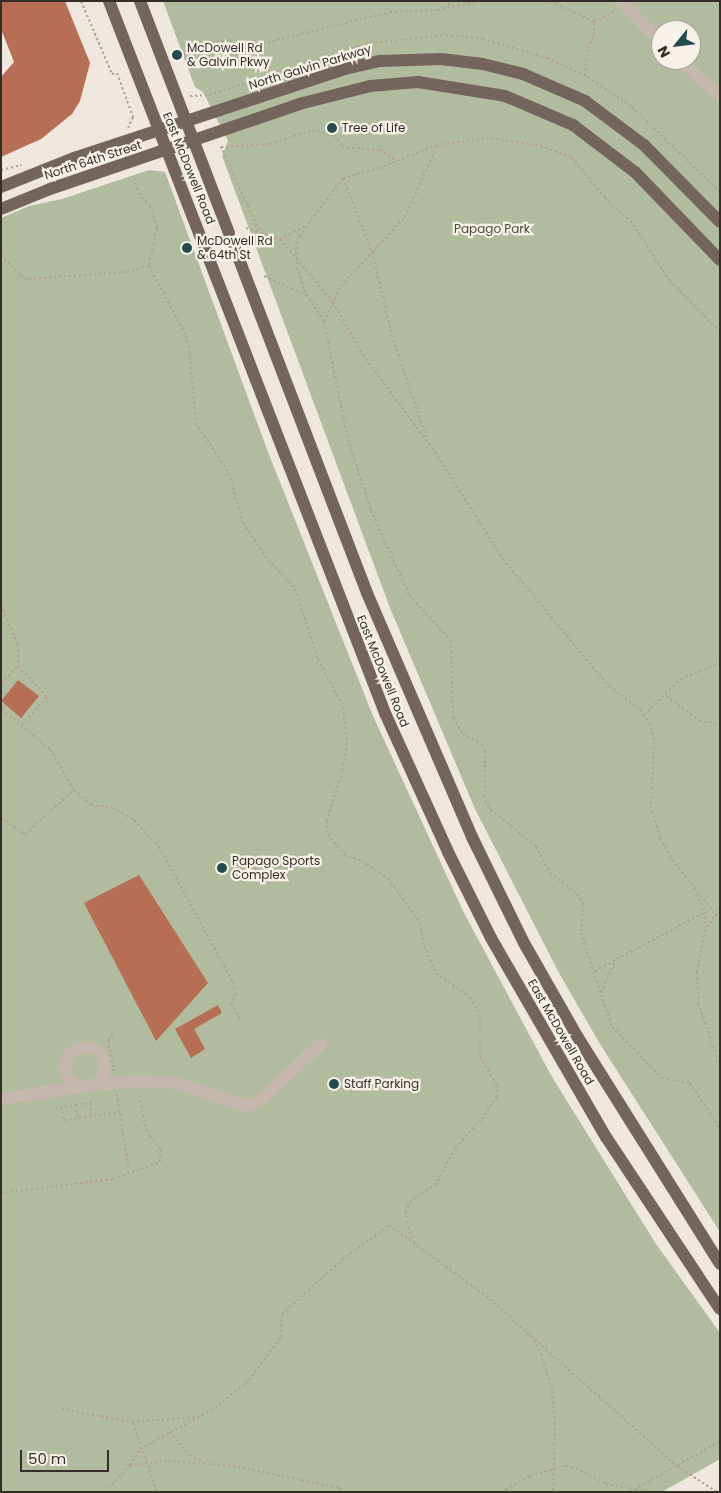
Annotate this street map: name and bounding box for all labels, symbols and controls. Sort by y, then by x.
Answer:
north arrow [651,20,701,70]
place label: McDowell Rd & Galvin Pkwy [187,41,270,69]
street label: North Galvin Parkway [247,42,373,92]
text: N [652,42,675,61]
marker: McDowell Rd & Galvin Pkwy [171,49,183,61]
street label: East McDowell Road [160,110,218,226]
place label: Tree of Life [342,121,405,135]
marker: Tree of Life [326,122,338,134]
street label: North 64th Street [43,137,143,183]
park label: Papago Park [454,222,530,236]
place label: McDowell Rd & 64th St [197,234,273,262]
marker: McDowell Rd & 64th St [181,242,193,254]
street label: East McDowell Road [354,613,412,729]
place label: Papago Sports Complex [232,854,320,882]
marker: Papago Sports Complex [216,862,228,874]
street label: East McDowell Road [525,977,597,1087]
place label: Staff Parking [344,1077,419,1091]
marker: Staff Parking [328,1078,340,1090]
scale bar [22,1440,111,1472]
text: 50 m [28,1448,66,1469]

